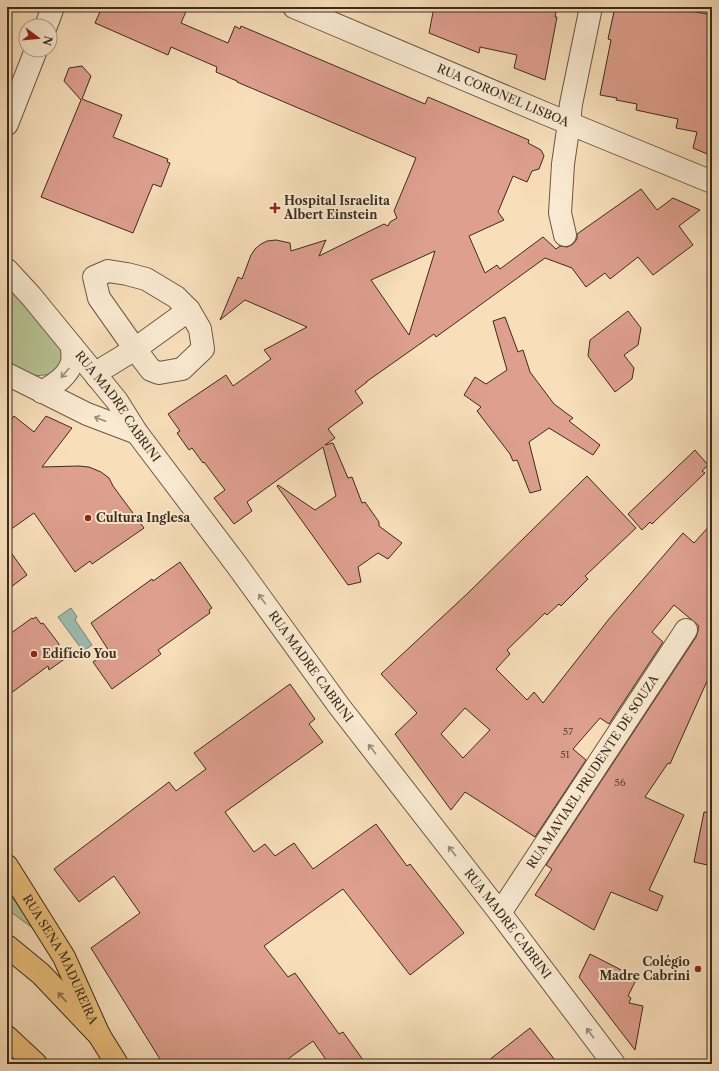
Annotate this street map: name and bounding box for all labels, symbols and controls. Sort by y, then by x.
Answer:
north arrow [18,18,58,58]
text: N [39,34,56,48]
street label: RUA CORONEL LISBOA [435,60,573,130]
place label: Hospital Israelita Albert Einstein [283,193,391,222]
marker: Hospital Israelita Albert Einstein [269,202,281,214]
street label: RUA MADRE CABRINI [72,348,164,465]
one-way arrow [60,368,69,379]
one-way arrow [95,415,107,423]
place label: Cultura Inglesa [96,510,191,525]
marker: Cultura Inglesa [83,513,93,523]
one-way arrow [258,594,266,605]
street label: RUA MADRE CABRINI [265,608,357,725]
place label: Edifício You [42,646,117,661]
marker: Edifício You [29,649,39,659]
street label: RUA MAVIAEL PRUDENTE DE SOUZA [523,671,662,871]
house number: 57 [563,725,573,738]
one-way arrow [368,743,377,754]
house number: 51 [560,748,571,761]
house number: 56 [614,776,626,789]
one-way arrow [448,846,456,857]
street label: RUA MADRE CABRINI [461,866,555,981]
street label: RUA SENA MADUREIRA [20,892,102,1028]
place label: Colégio Madre Cabrini [599,954,691,983]
marker: Colégio Madre Cabrini [693,964,703,974]
one-way arrow [57,992,67,1002]
one-way arrow [586,1027,594,1038]

